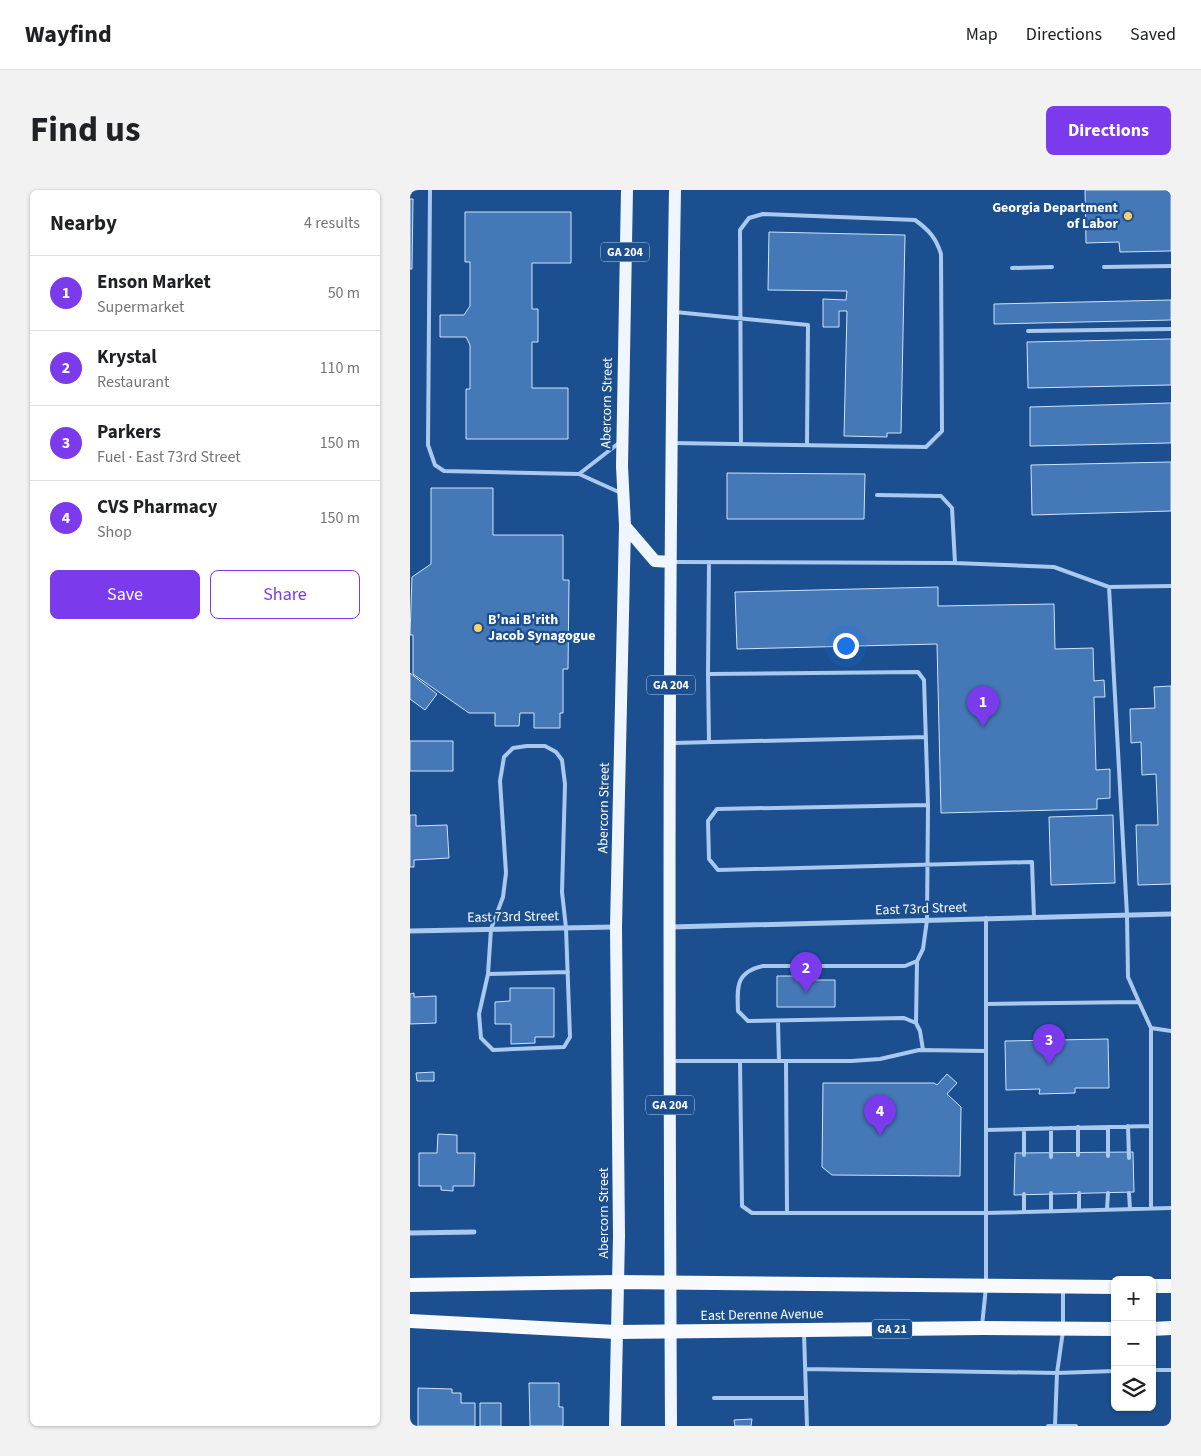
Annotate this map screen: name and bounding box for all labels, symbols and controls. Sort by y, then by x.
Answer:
text: Wayfind [25,17,112,52]
text: Map [966,22,998,47]
text: Directions [1026,22,1102,47]
text: Saved [1130,22,1176,47]
text: Find us [30,105,140,155]
button: Directions [1046,106,1171,155]
place label: Georgia Department of Labor [992,198,1119,234]
text: Nearby [50,208,117,238]
marker: Georgia Department of Labor [1122,210,1134,222]
text: 4 results [304,212,360,234]
road number: GA 204 [601,242,649,262]
text: Enson Market [97,269,211,296]
text: 1 [62,282,70,304]
text: 50 m [328,282,360,304]
text: Supermarket [97,296,184,318]
text: Krystal [97,344,157,371]
text: 2 [62,357,70,379]
text: 110 m [320,357,360,379]
street label: Abercorn Street [596,357,618,449]
text: Restaurant [97,371,170,393]
text: Parkers [97,419,161,446]
text: 3 [62,432,70,454]
text: 150 m [320,432,360,454]
text: Fuel · East 73rd Street [97,446,241,468]
text: CVS Pharmacy [97,494,218,521]
text: 4 [62,507,70,529]
text: 150 m [320,507,360,529]
text: Shop [97,521,132,543]
button: Save [50,570,200,619]
button: Share [210,570,360,619]
place label: B'nai B'rith Jacob Synagogue [488,610,595,646]
marker: B'nai B'rith Jacob Synagogue [472,622,484,634]
your location [833,633,859,659]
road number: GA 204 [647,676,695,694]
pin: 1 [967,686,999,727]
street label: Abercorn Street [593,762,615,854]
street label: East 73rd Street [875,897,967,921]
street label: East 73rd Street [467,906,559,928]
pin: 2 [790,952,822,993]
pin: 3 [1033,1024,1065,1065]
pin: 4 [864,1095,896,1136]
road number: GA 204 [646,1096,694,1114]
street label: Abercorn Street [594,1167,614,1259]
map controls [1111,1276,1156,1411]
button: + [1111,1276,1156,1321]
street label: East Derenne Avenue [700,1304,824,1326]
road number: GA 21 [872,1320,912,1338]
button: − [1111,1321,1156,1366]
button: layers [1111,1366,1156,1411]

